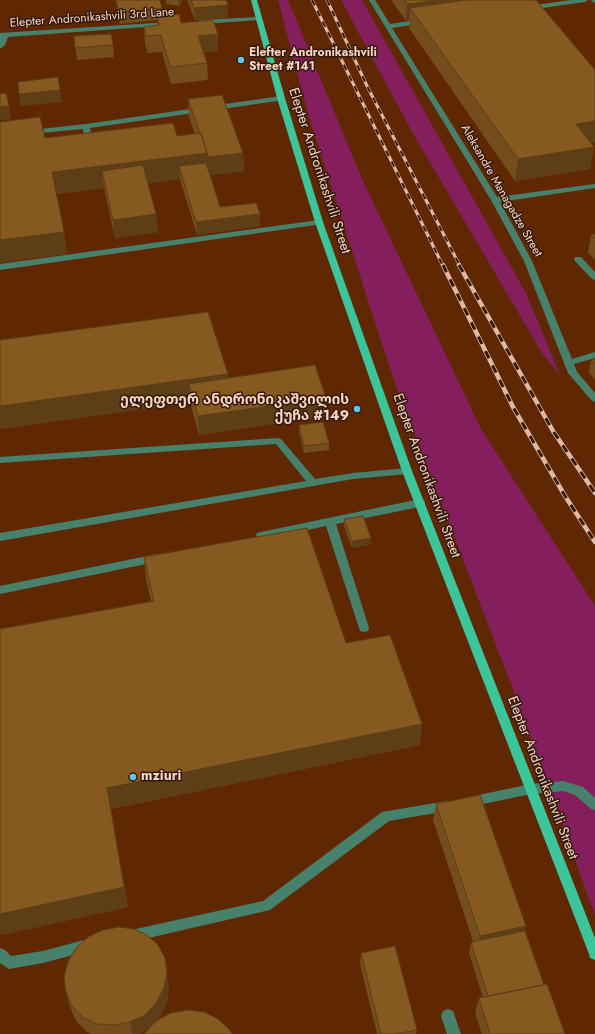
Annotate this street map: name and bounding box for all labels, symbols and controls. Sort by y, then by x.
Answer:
street label: Elepter Andronikashvili 3rd Lane [9,5,175,31]
place label: Elefter Andronikashvili Street #141 [249,46,377,74]
marker: Elefter Andronikashvili Street #141 [236,55,246,65]
street label: Elepter Andronikashvili Street [284,86,354,256]
street label: Aleksandre Managadze Street [457,122,545,260]
street label: Elepter Andronikashvili Street [388,392,464,560]
place label: ელეფთერ ანდრონიკაშვილის ქუჩა #149 [120,393,349,426]
marker: ელეფთერ ანდრონიკაშვილის ქუჩა #149 [352,404,362,414]
street label: Elepter Andronikashvili Street [503,694,581,862]
place label: mziuri [141,769,181,785]
marker: mziuri [128,772,138,782]

